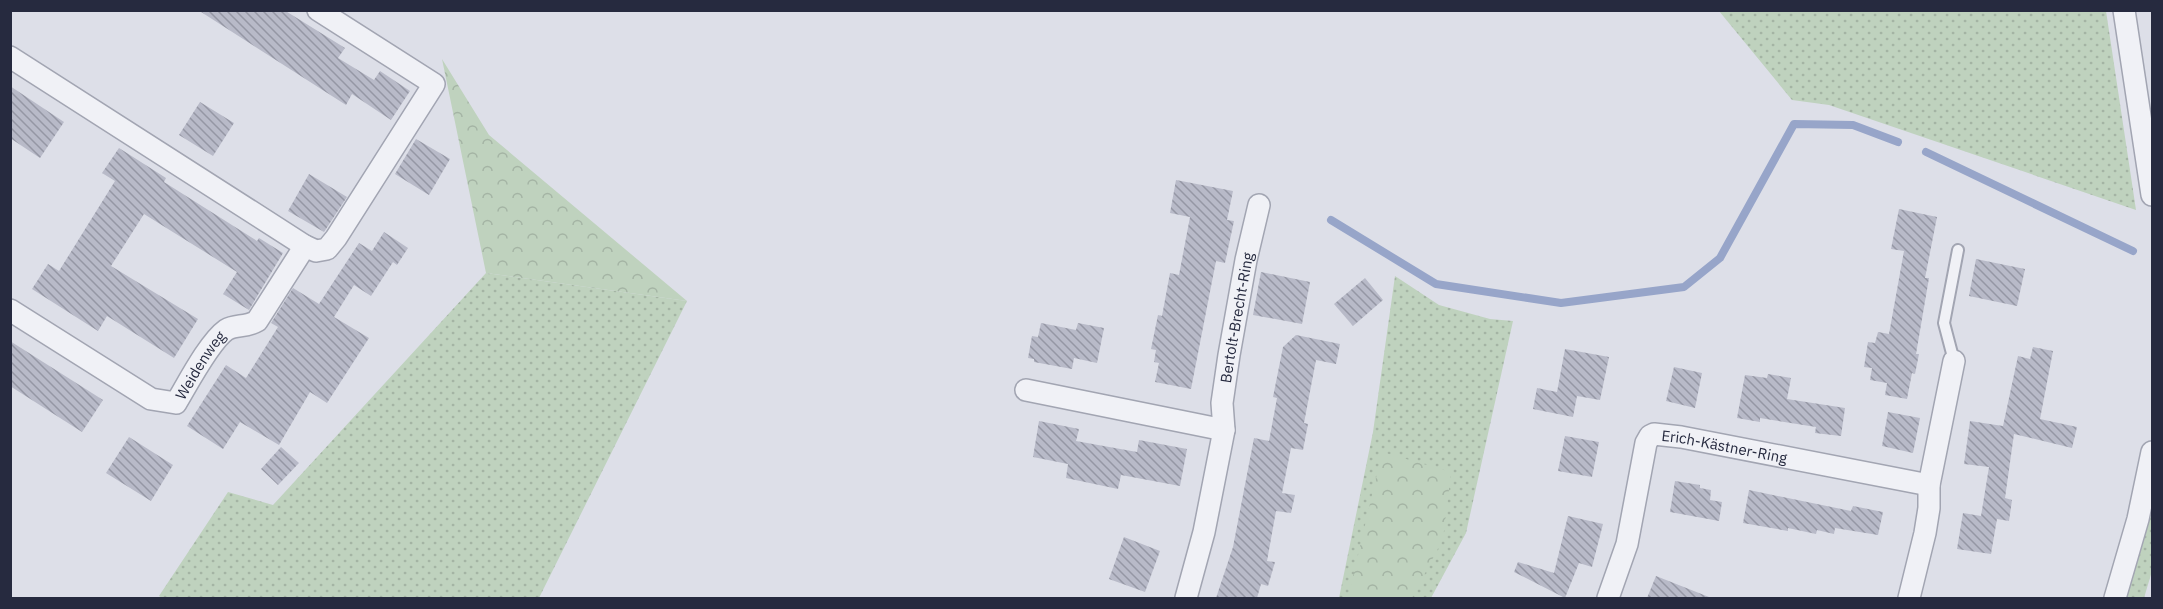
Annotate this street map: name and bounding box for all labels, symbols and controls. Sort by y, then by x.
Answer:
street label: Bertolt-Brecht-Ring [1216,250,1257,384]
street label: Weidenweg [171,326,229,403]
street label: Erich-Kästner-Ring [1660,425,1789,467]

